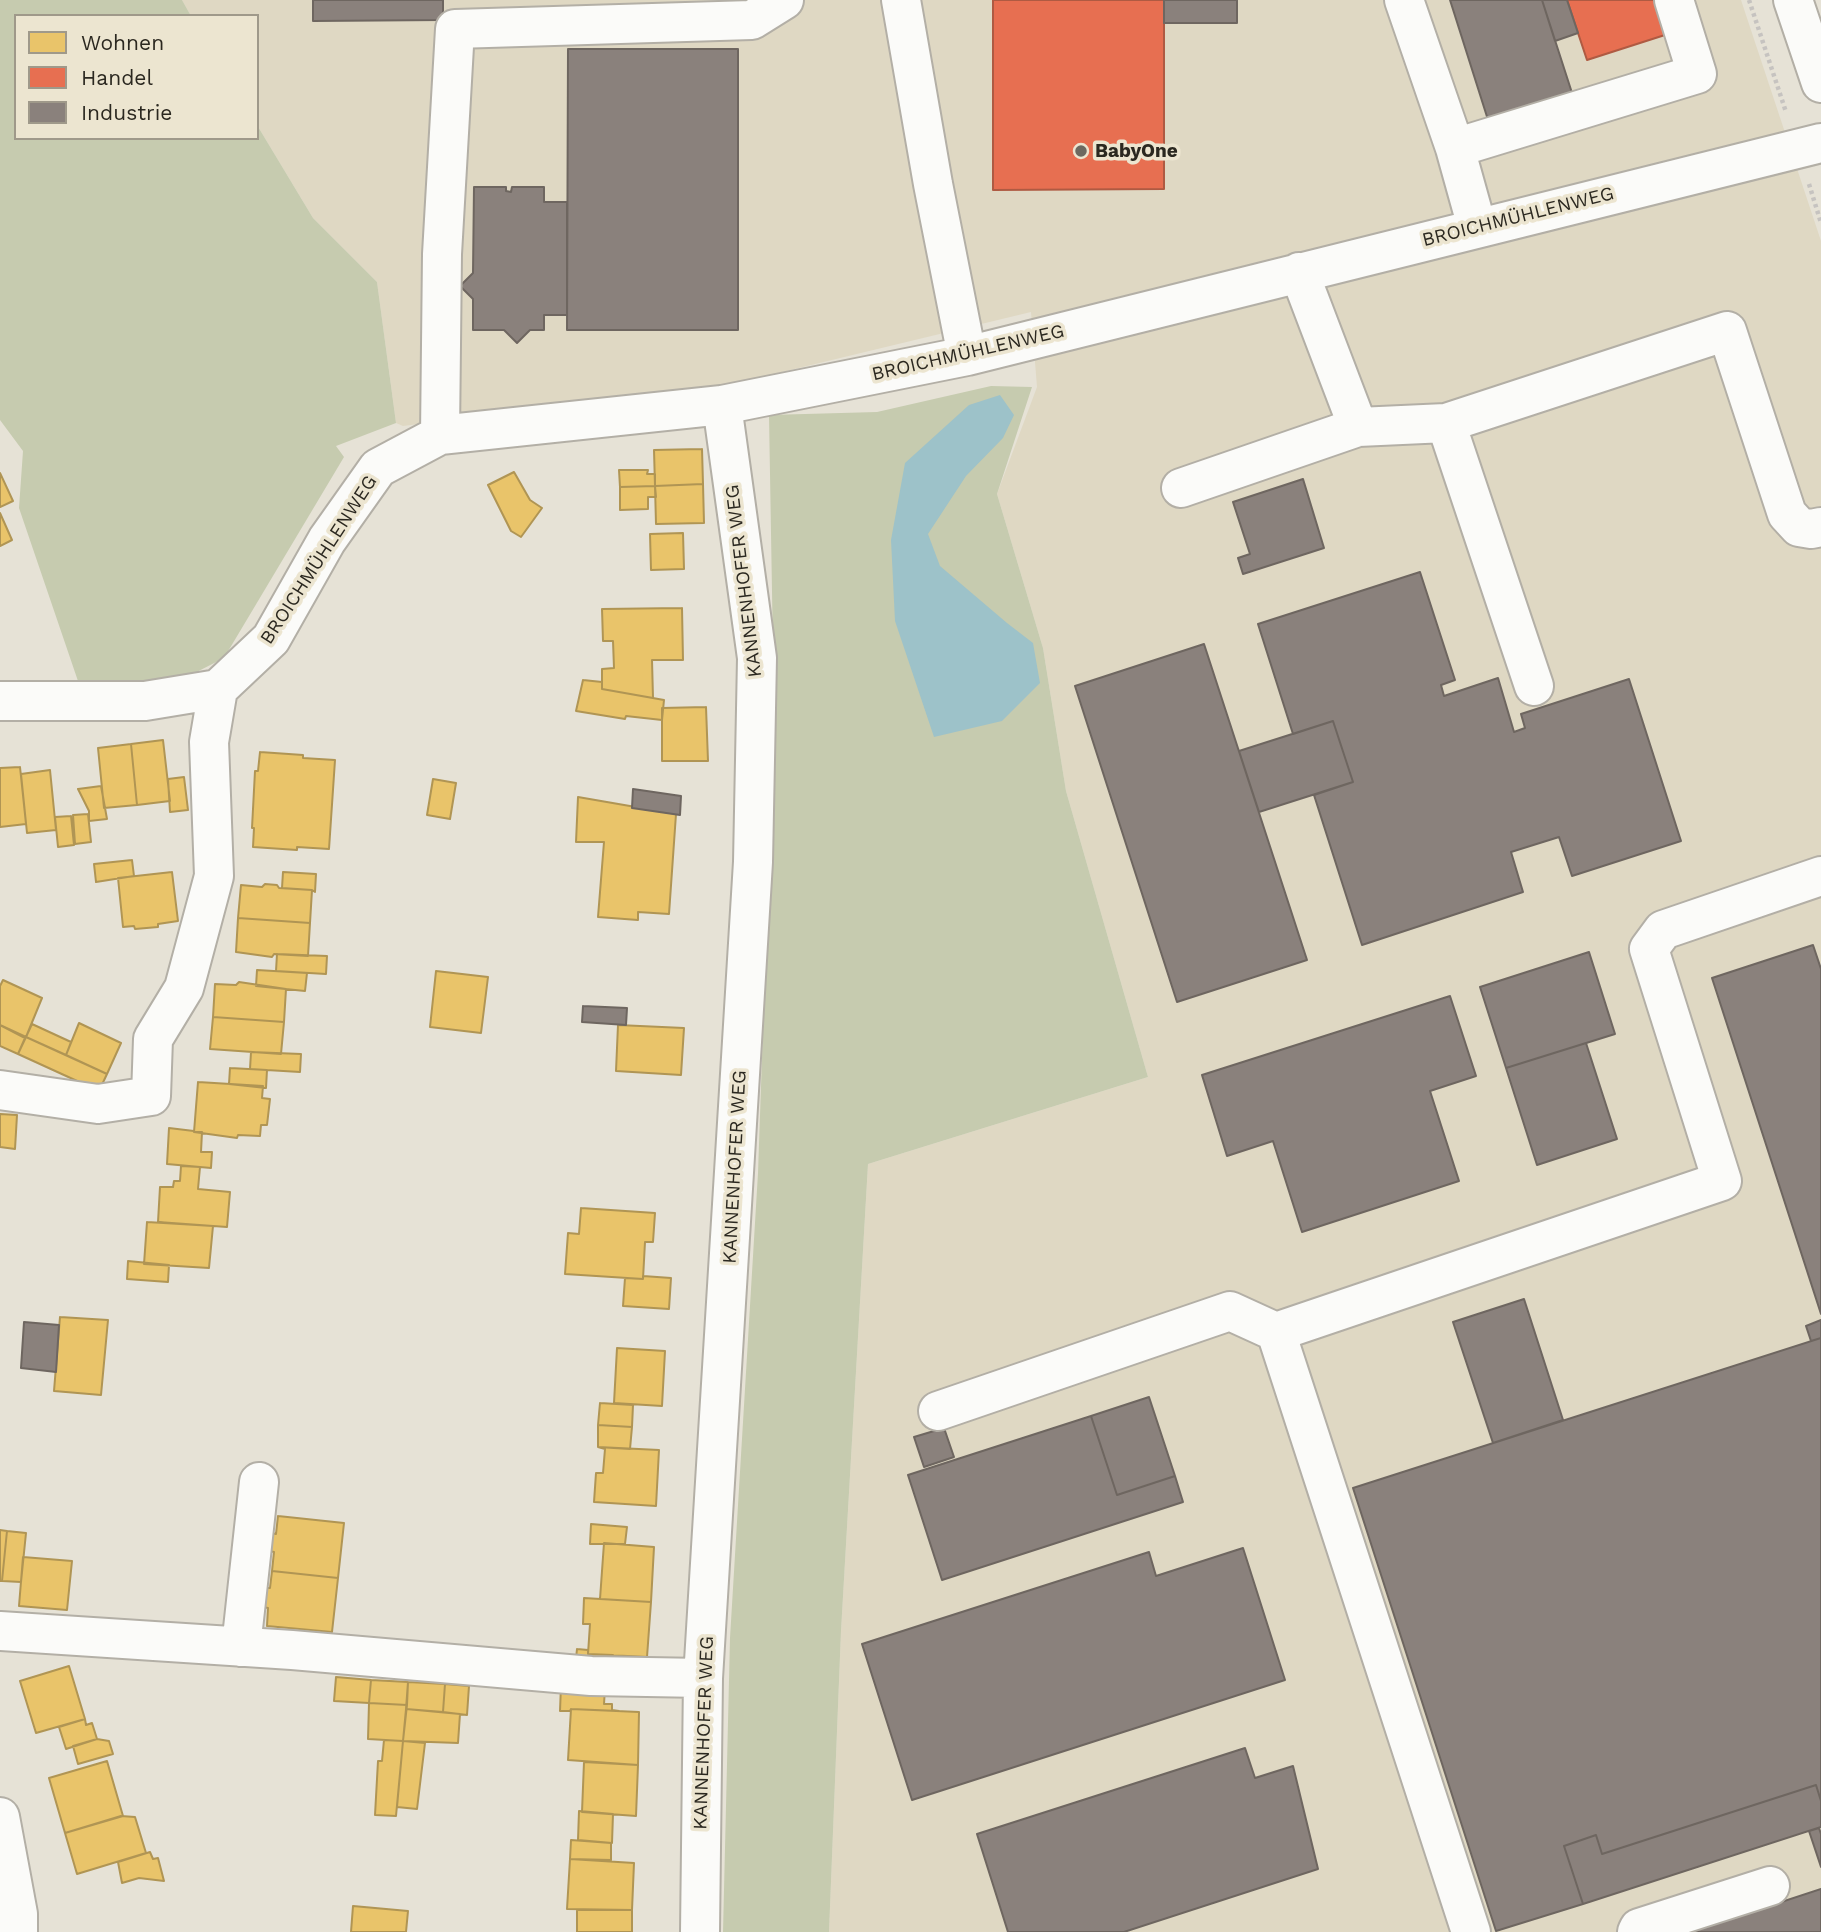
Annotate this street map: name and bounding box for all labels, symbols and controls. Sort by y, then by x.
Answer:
legend [14,14,259,140]
text: Wohnen [81,30,164,55]
text: Handel [81,65,153,90]
text: Industrie [81,100,172,125]
place label: BabyOne [1095,140,1178,162]
marker: BabyOne [1073,143,1089,159]
street label: BROICHMÜHLENWEG [1420,182,1616,252]
street label: BROICHMÜHLENWEG [870,320,1066,386]
street label: BROICHMÜHLENWEG [256,471,382,649]
street label: KANNENHOFER WEG [721,483,767,679]
street label: KANNENHOFER WEG [719,1070,751,1264]
street label: KANNENHOFER WEG [689,1636,719,1830]

